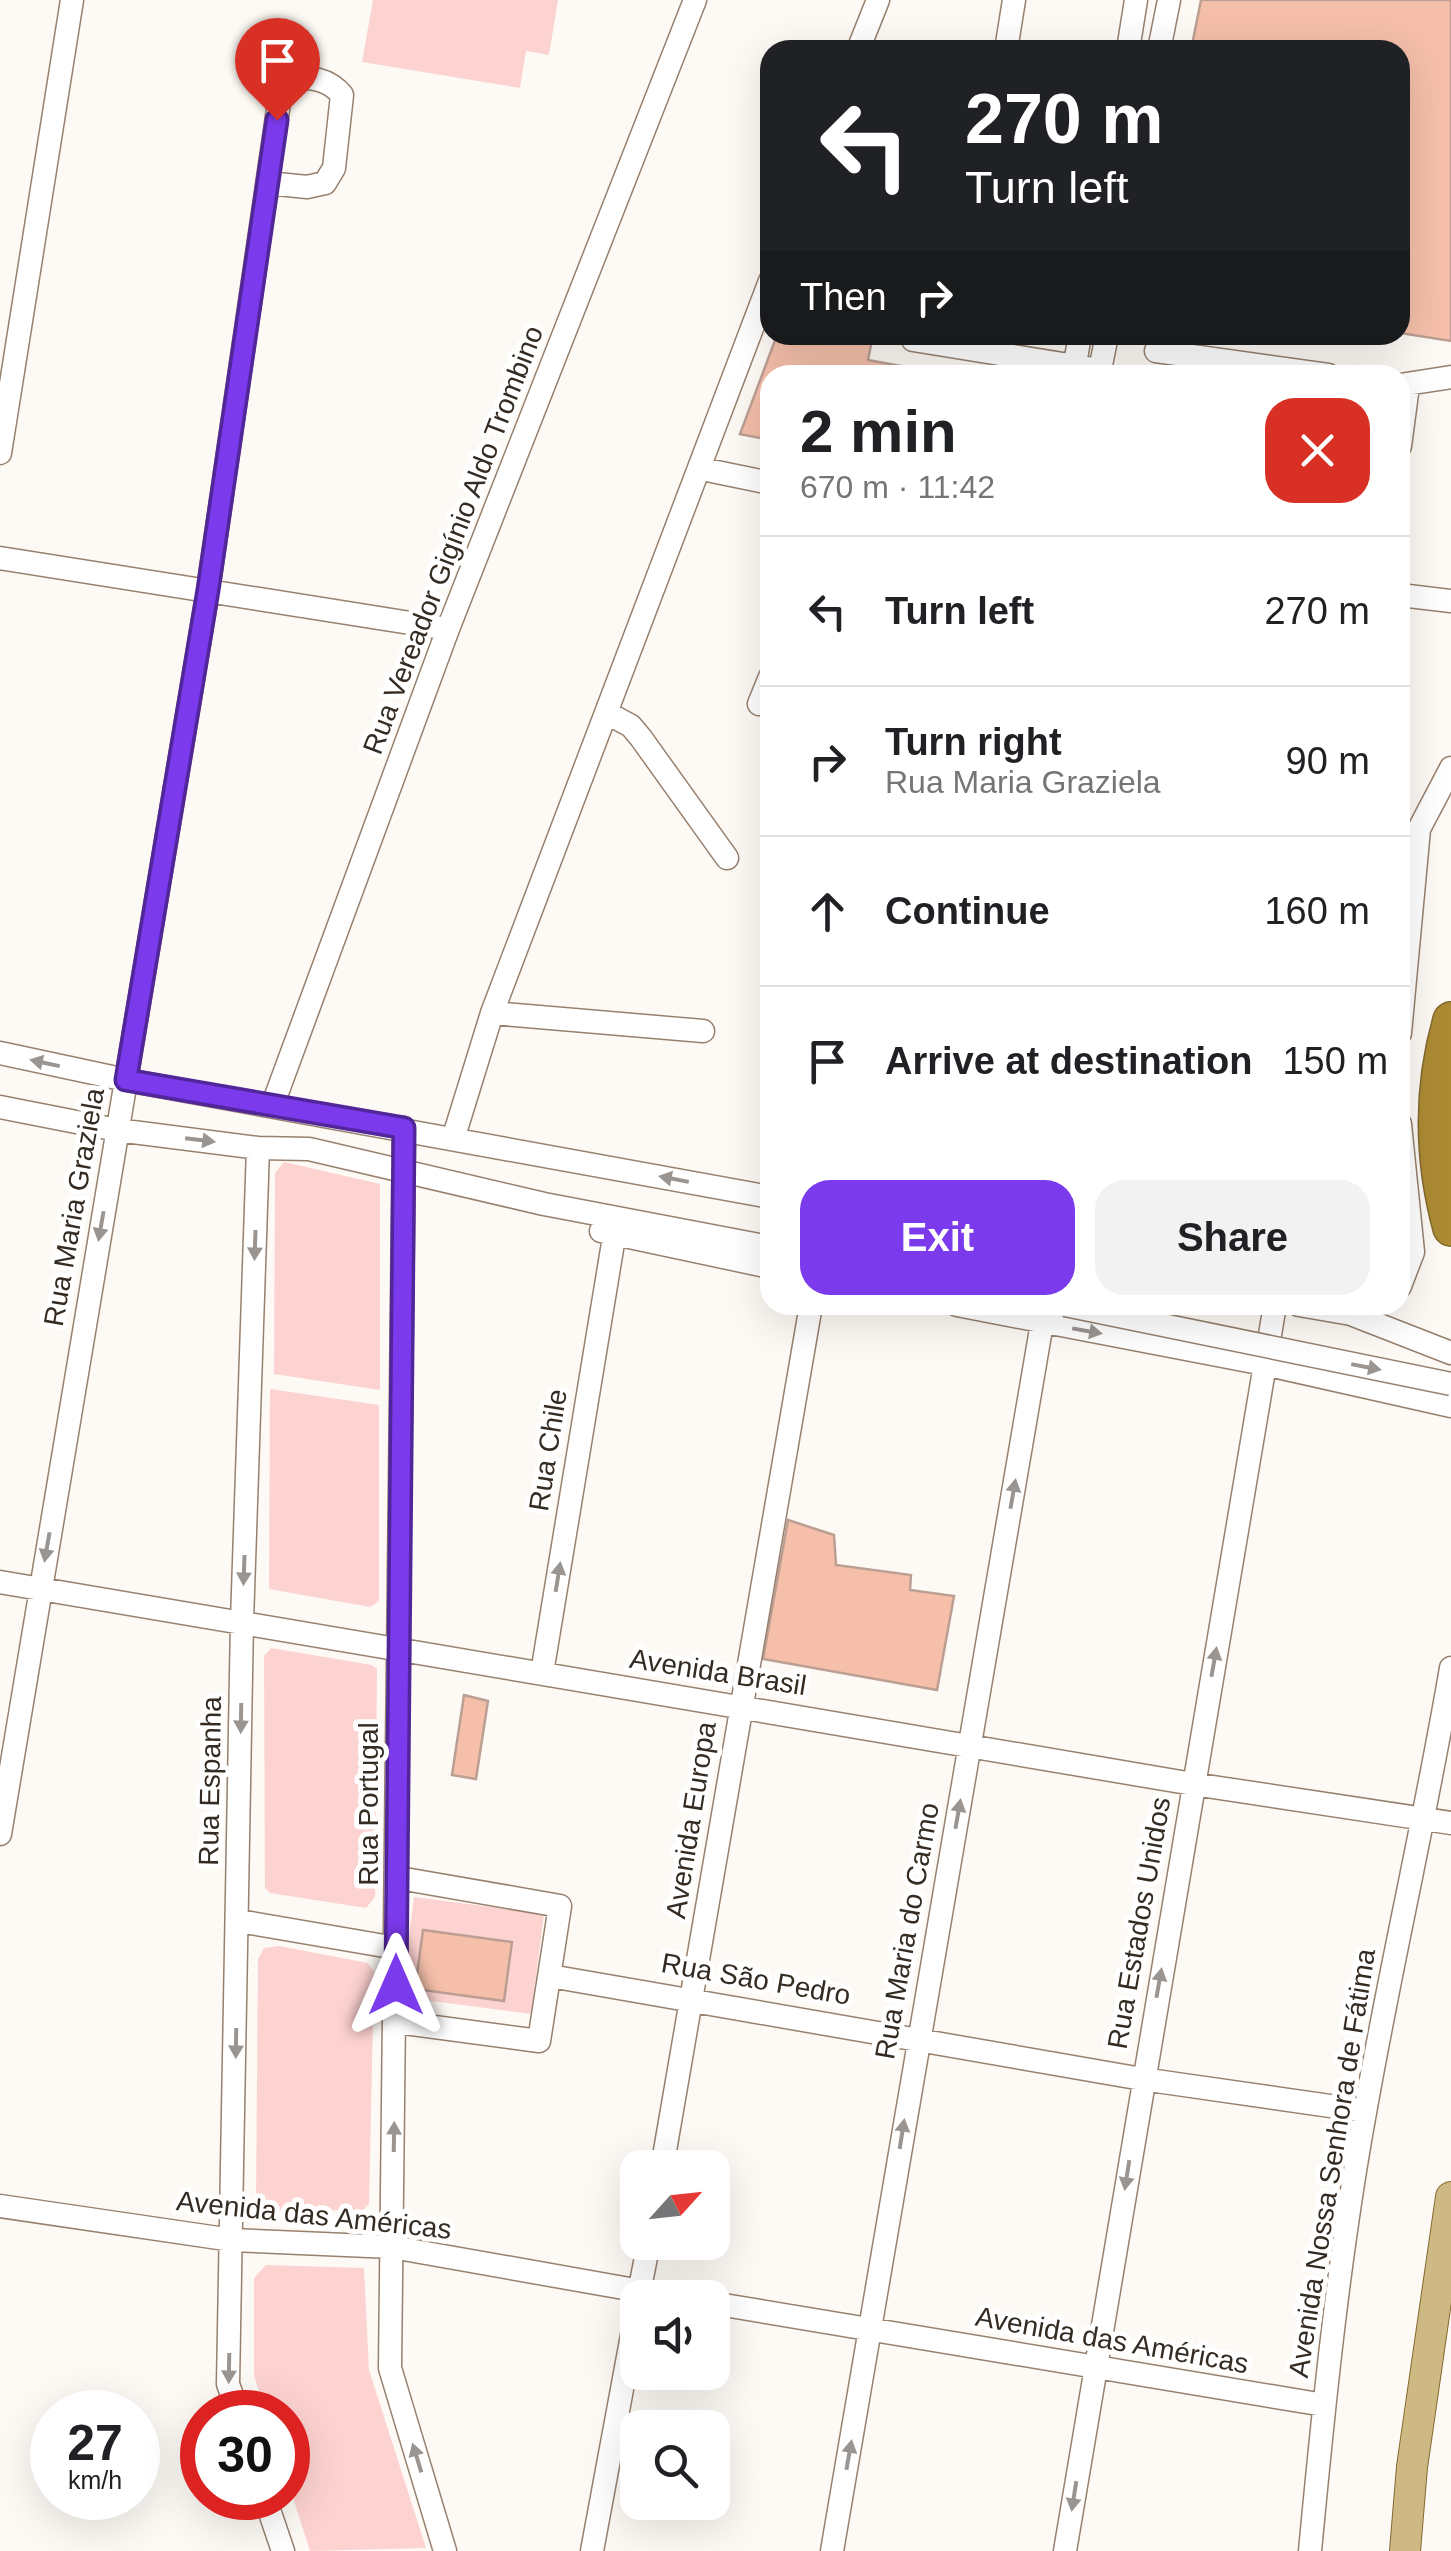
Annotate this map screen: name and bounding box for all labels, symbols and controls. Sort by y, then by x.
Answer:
pin [235,18,320,121]
icon: arrive [250,33,305,88]
icon: left [800,80,930,210]
text: 270 m [965,80,1163,158]
text: Turn left [965,162,1128,213]
icon: right [907,270,962,325]
text: Then [800,276,887,318]
street label: Rua Vereador Gigínio Aldo Trombino [357,322,549,758]
text: 2 min [800,398,957,465]
button: close [1265,398,1370,503]
text: 670 m · 11:42 [800,469,995,505]
icon: left [800,584,855,639]
text: Turn left [885,590,1034,632]
text: 270 m [1264,590,1370,632]
text: Turn right [885,721,1062,763]
icon: right [800,734,855,789]
text: 90 m [1286,740,1370,782]
text: Rua Maria Graziela [885,764,1161,800]
icon: ahead [800,884,855,939]
text: Continue [885,890,1050,932]
text: 160 m [1264,890,1370,932]
icon: arrive [800,1034,855,1089]
text: Arrive at destination [885,1040,1252,1082]
text: 150 m [1282,1040,1388,1082]
one-way arrow [29,1055,60,1070]
street label: Rua Maria Graziela [38,1085,110,1328]
one-way arrow [184,1133,216,1149]
one-way arrow [658,1170,689,1186]
button: Exit [800,1180,1075,1295]
button: Share [1095,1180,1370,1295]
one-way arrow [93,1211,108,1242]
one-way arrow [246,1230,262,1262]
one-way arrow [1072,1324,1104,1339]
one-way arrow [1351,1359,1382,1375]
street label: Rua Chile [523,1387,573,1513]
one-way arrow [1006,1478,1021,1509]
one-way arrow [39,1531,54,1563]
one-way arrow [236,1555,252,1587]
one-way arrow [550,1560,566,1592]
street label: Avenida Brasil [627,1643,809,1701]
one-way arrow [1206,1646,1222,1678]
street label: Rua Espanha [193,1695,227,1866]
one-way arrow [233,1703,249,1735]
street label: Avenida Europa [660,1719,722,1921]
street label: Rua Portugal [353,1722,384,1886]
street label: Rua Estados Unidos [1102,1795,1176,2051]
one-way arrow [951,1798,966,1829]
street label: Rua Maria do Carmo [869,1800,945,2062]
position arrow [344,1933,448,2037]
street label: Avenida Nossa Senhora de Fátima [1283,1946,1381,2380]
street label: Rua São Pedro [659,1947,853,2011]
one-way arrow [1152,1966,1167,1998]
one-way arrow [228,2028,244,2060]
one-way arrow [895,2118,911,2150]
one-way arrow [387,2120,403,2152]
north arrow [620,2150,730,2260]
map controls [620,2150,730,2520]
one-way arrow [1118,2160,1134,2191]
street label: Avenida das Américas [175,2185,453,2245]
button: sound [620,2280,730,2390]
street label: Avenida das Américas [973,2301,1251,2379]
one-way arrow [221,2353,237,2385]
speed limit sign: 30 [180,2390,310,2520]
button: search [620,2410,730,2520]
text: 27 [67,2415,123,2471]
one-way arrow [842,2439,857,2470]
one-way arrow [409,2442,424,2472]
text: km/h [68,2466,122,2494]
one-way arrow [1066,2481,1082,2512]

